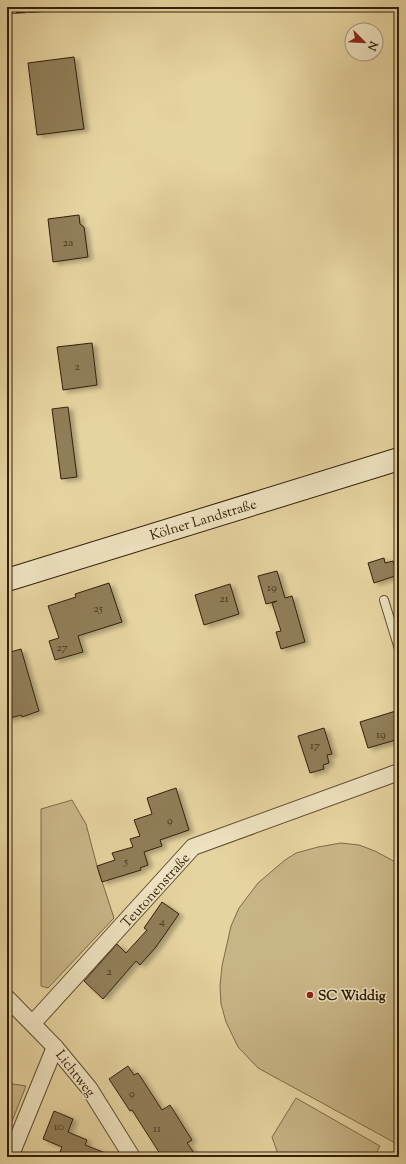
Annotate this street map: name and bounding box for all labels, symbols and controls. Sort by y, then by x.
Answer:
north arrow [344,22,384,62]
text: N [363,37,382,53]
house number: 2a [62,234,74,252]
house number: 2 [74,358,80,376]
street label: Kölner Landstraße [148,495,259,547]
house number: 19 [267,579,277,597]
house number: 21 [219,590,229,608]
house number: 25 [93,600,103,618]
house number: 27 [56,639,68,657]
house number: 19 [376,726,386,744]
house number: 17 [310,737,320,755]
house number: 9 [167,812,173,830]
street label: Teutonenstraße [117,850,196,933]
house number: 5 [123,853,128,871]
house number: 4 [159,913,165,931]
house number: 2 [106,963,112,981]
place label: SC Widdig [318,987,386,1007]
marker: SC Widdig [305,990,315,1000]
street label: Lichtweg [50,1046,99,1102]
house number: 9 [129,1085,135,1103]
house number: 10 [54,1118,64,1136]
house number: 11 [153,1120,161,1138]

